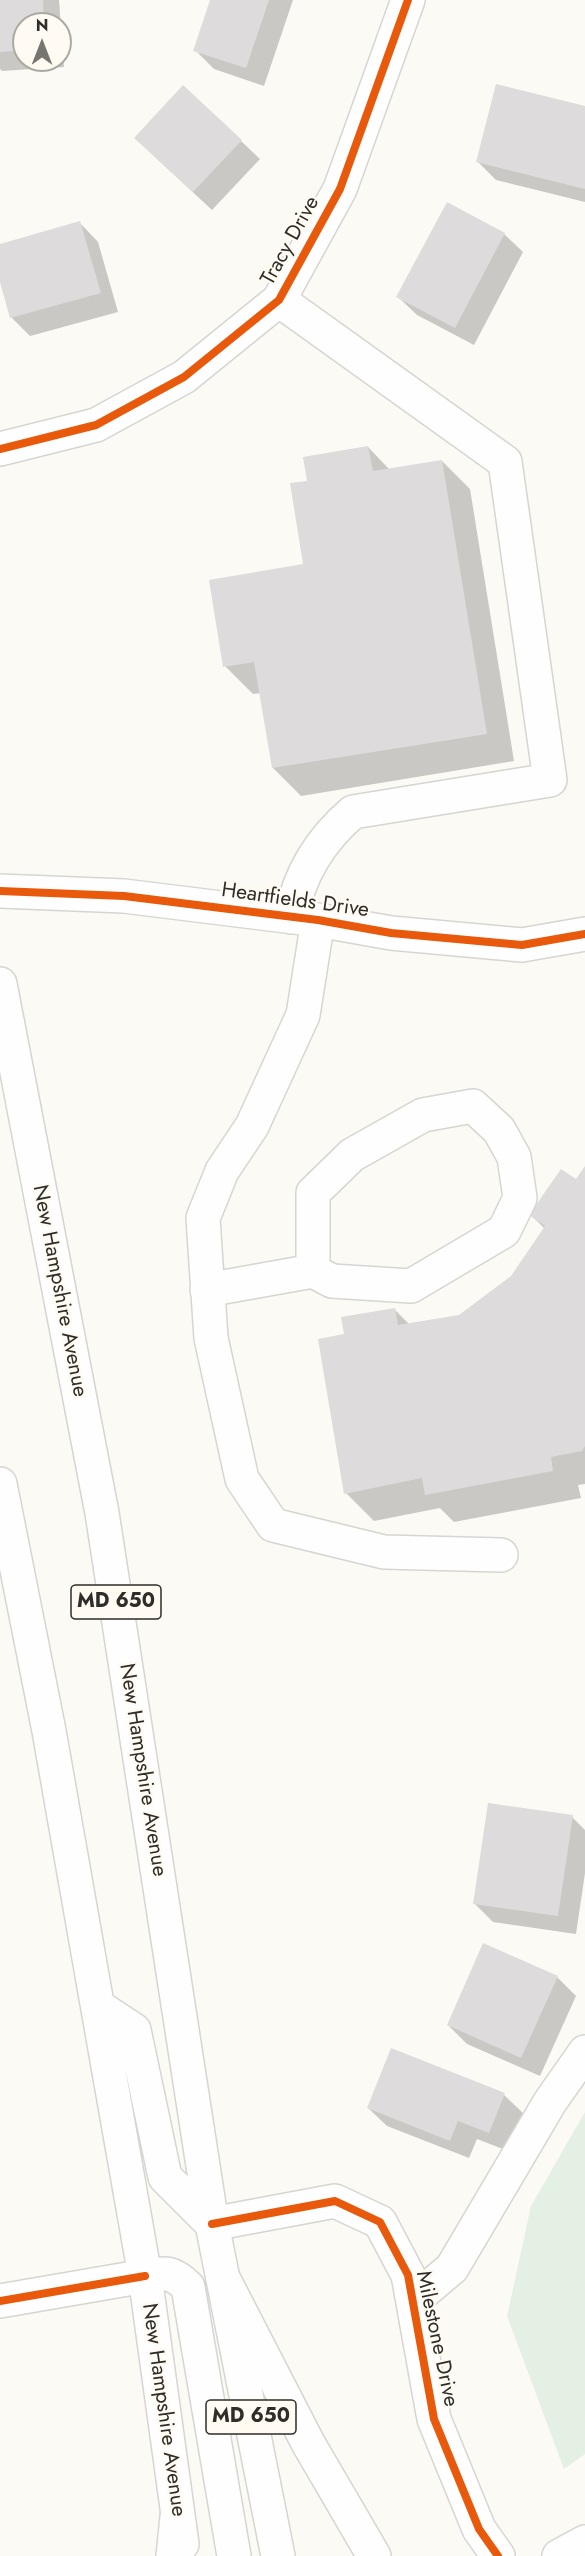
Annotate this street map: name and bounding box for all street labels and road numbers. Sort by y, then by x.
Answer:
street label: Tracy Drive [256,192,326,290]
street label: Heartfields Drive [220,878,370,924]
street label: New Hampshire Avenue [26,1183,92,1399]
road number: MD 650 [71,1585,161,1619]
street label: New Hampshire Avenue [113,1662,171,1878]
street label: Milestone Drive [409,2269,463,2409]
street label: New Hampshire Avenue [136,2302,190,2518]
road number: MD 650 [206,2400,296,2434]

